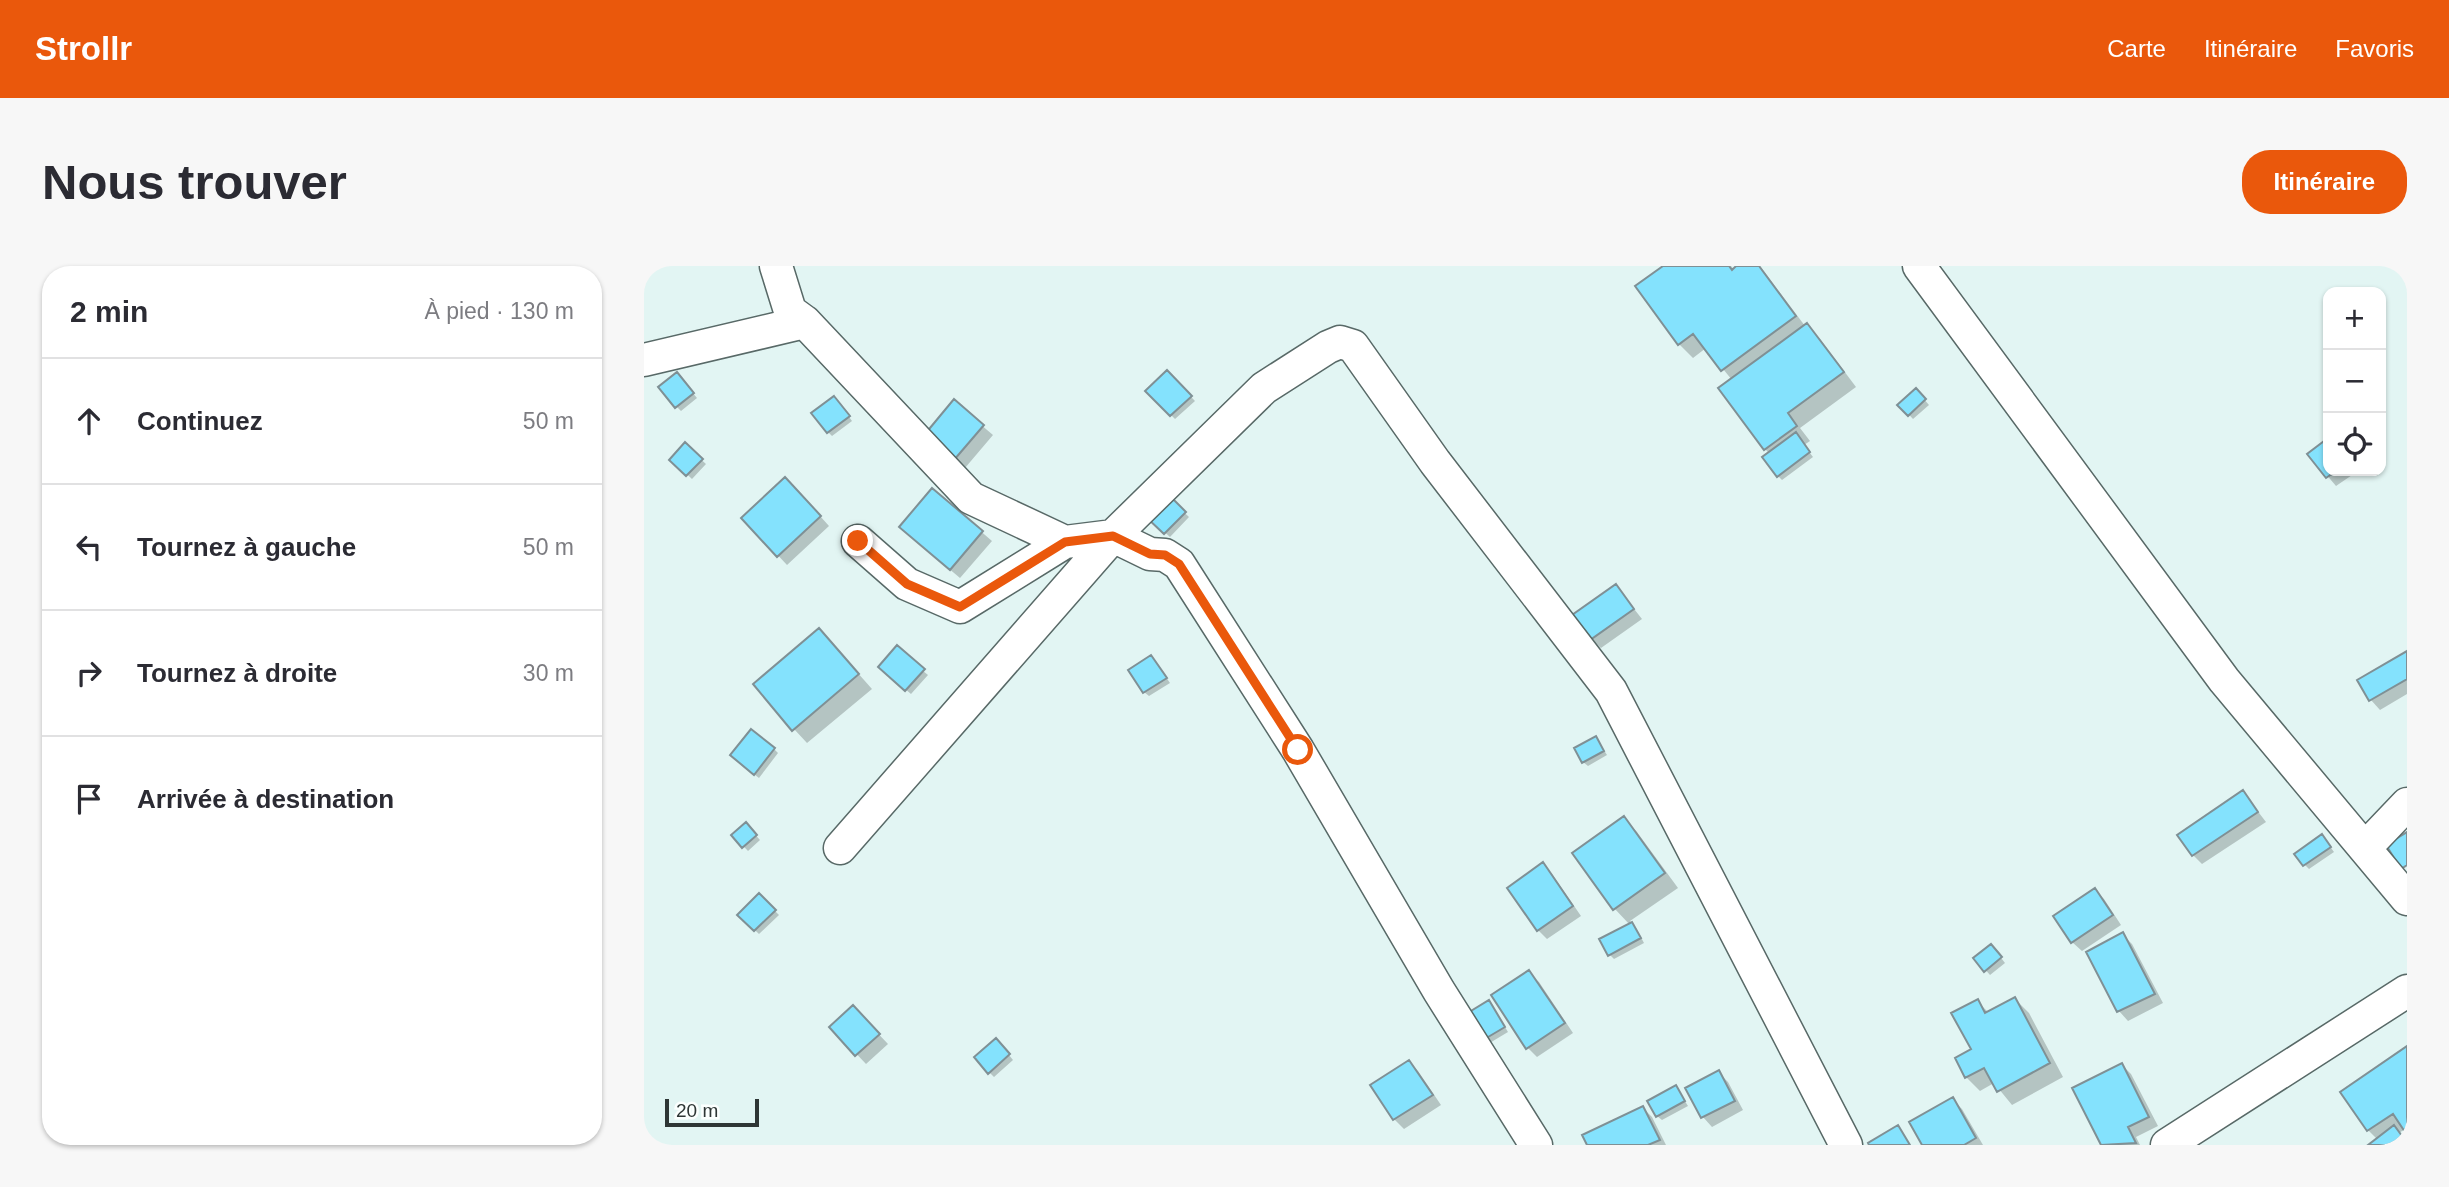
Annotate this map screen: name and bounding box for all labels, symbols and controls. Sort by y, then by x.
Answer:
text: Strollr [35,30,132,67]
text: Carte [2107,35,2166,62]
text: Itinéraire [2204,35,2297,62]
text: Favoris [2335,35,2414,62]
button: Itinéraire [2242,150,2407,214]
text: Nous trouver [42,155,347,209]
map controls [2323,287,2386,476]
button: + [2323,287,2386,350]
text: 2 min [70,295,148,328]
text: À pied · 130 m [424,298,574,324]
button: − [2323,350,2386,413]
icon: ahead [70,402,108,440]
text: Continuez [137,406,263,436]
text: 50 m [523,408,574,434]
button: locate [2323,413,2386,476]
route end [842,525,873,556]
icon: left [70,528,108,566]
text: Tournez à gauche [137,532,356,562]
text: 50 m [523,534,574,560]
icon: right [70,654,108,692]
text: Tournez à droite [137,658,337,688]
text: 30 m [523,660,574,686]
route start [1282,734,1313,765]
icon: arrive [70,780,108,818]
text: Arrivée à destination [137,784,394,814]
scale bar [665,1096,760,1128]
text: 20 m [676,1100,718,1121]

